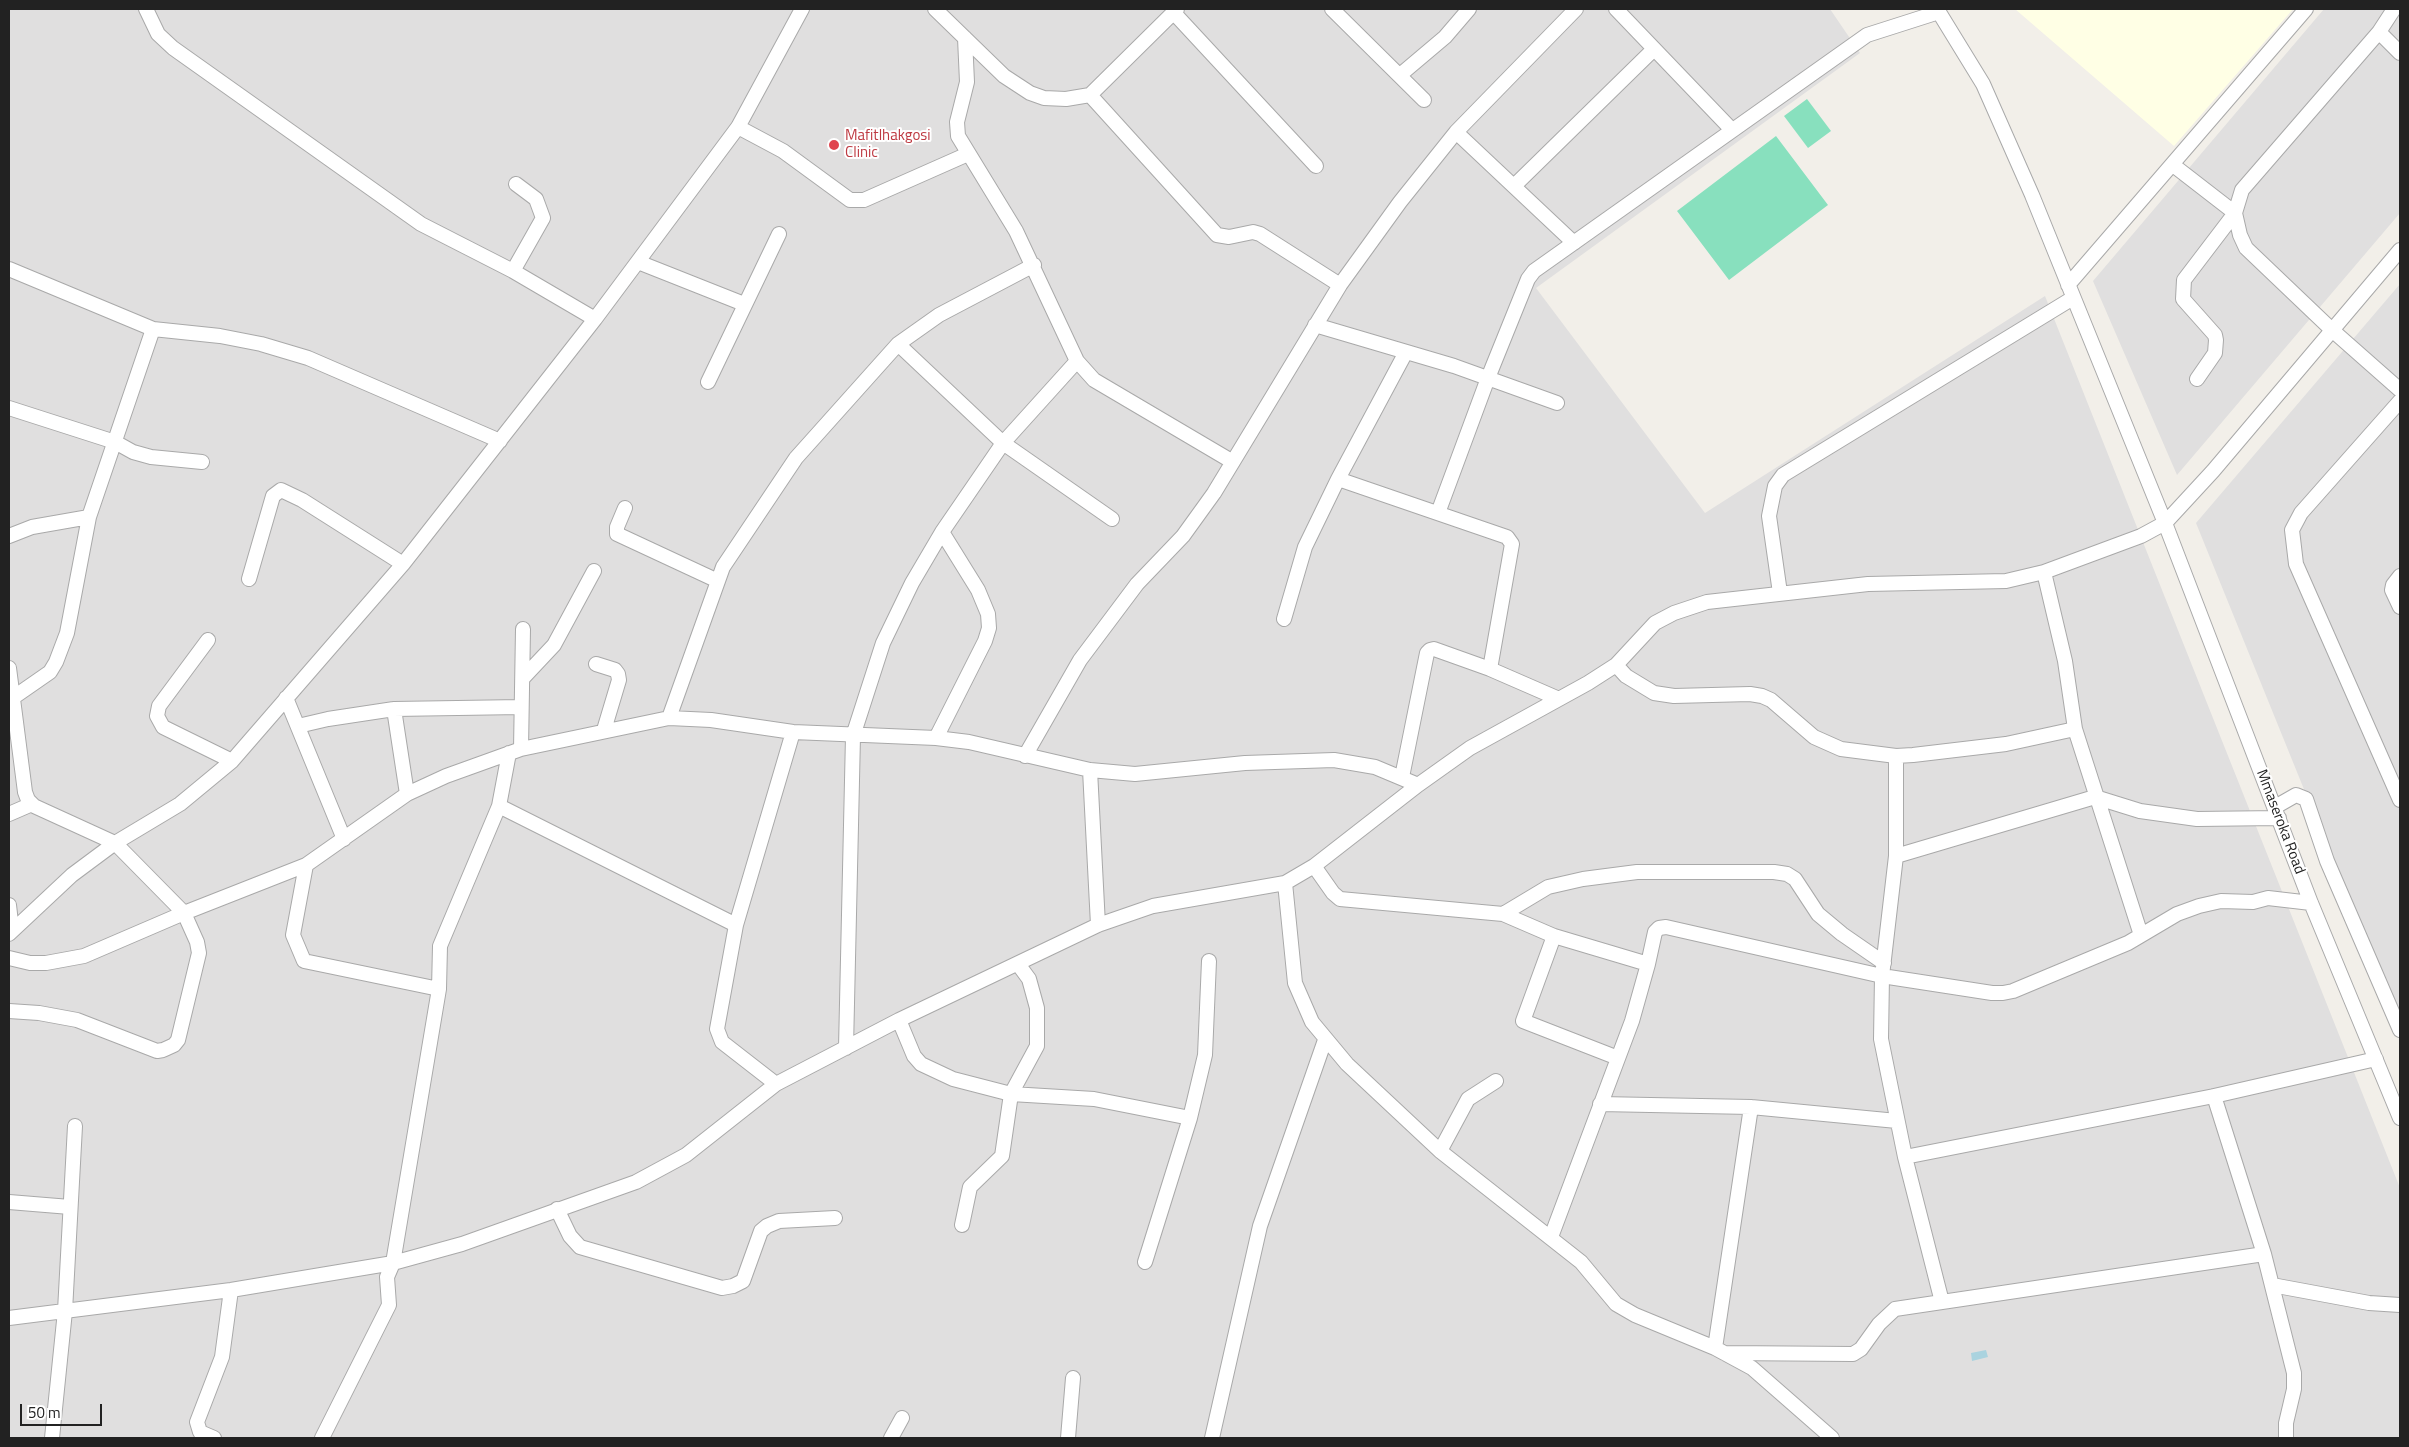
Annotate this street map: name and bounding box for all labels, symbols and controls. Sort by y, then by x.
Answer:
place label: Mafitlhakgosi Clinic [845,127,931,162]
marker: Mafitlhakgosi Clinic [827,138,841,152]
street label: Mmaseroka Road [2252,767,2308,877]
scale bar [22,1394,105,1426]
text: 50 m [28,1401,61,1424]

